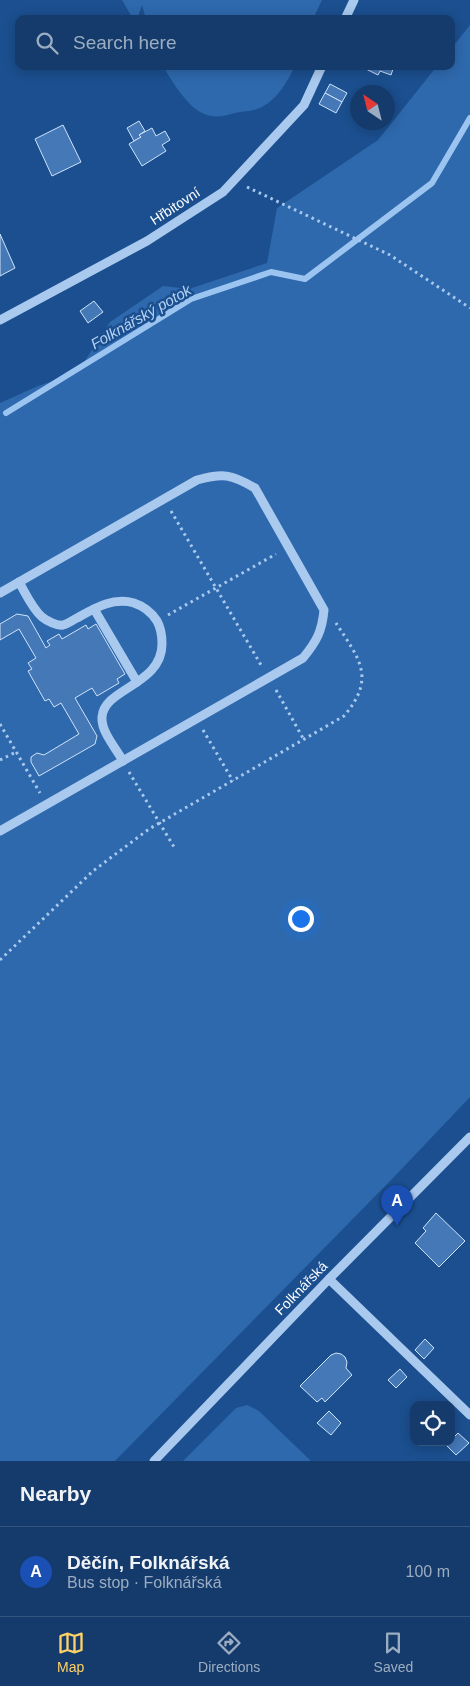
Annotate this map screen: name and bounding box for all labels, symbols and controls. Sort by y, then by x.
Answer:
search box [15,15,455,70]
icon: search [33,29,61,57]
text: Search here [73,32,177,53]
north arrow [350,85,395,130]
street label: Hřbitovní [147,184,203,228]
water label: Folknářský potok [87,280,195,352]
your location [288,906,314,932]
pin: A [381,1185,413,1226]
street label: Folknářská [271,1258,331,1318]
map controls [410,1401,455,1446]
button: locate [410,1401,455,1446]
text: Nearby [20,1482,91,1505]
text: Děčín, Folknářská [67,1552,230,1573]
text: A [30,1563,42,1580]
text: 100 m [406,1563,450,1580]
text: Bus stop · Folknářská [67,1574,222,1591]
tab: Map [57,1629,85,1675]
tab: Directions [198,1629,260,1675]
tab: Saved [374,1629,413,1675]

